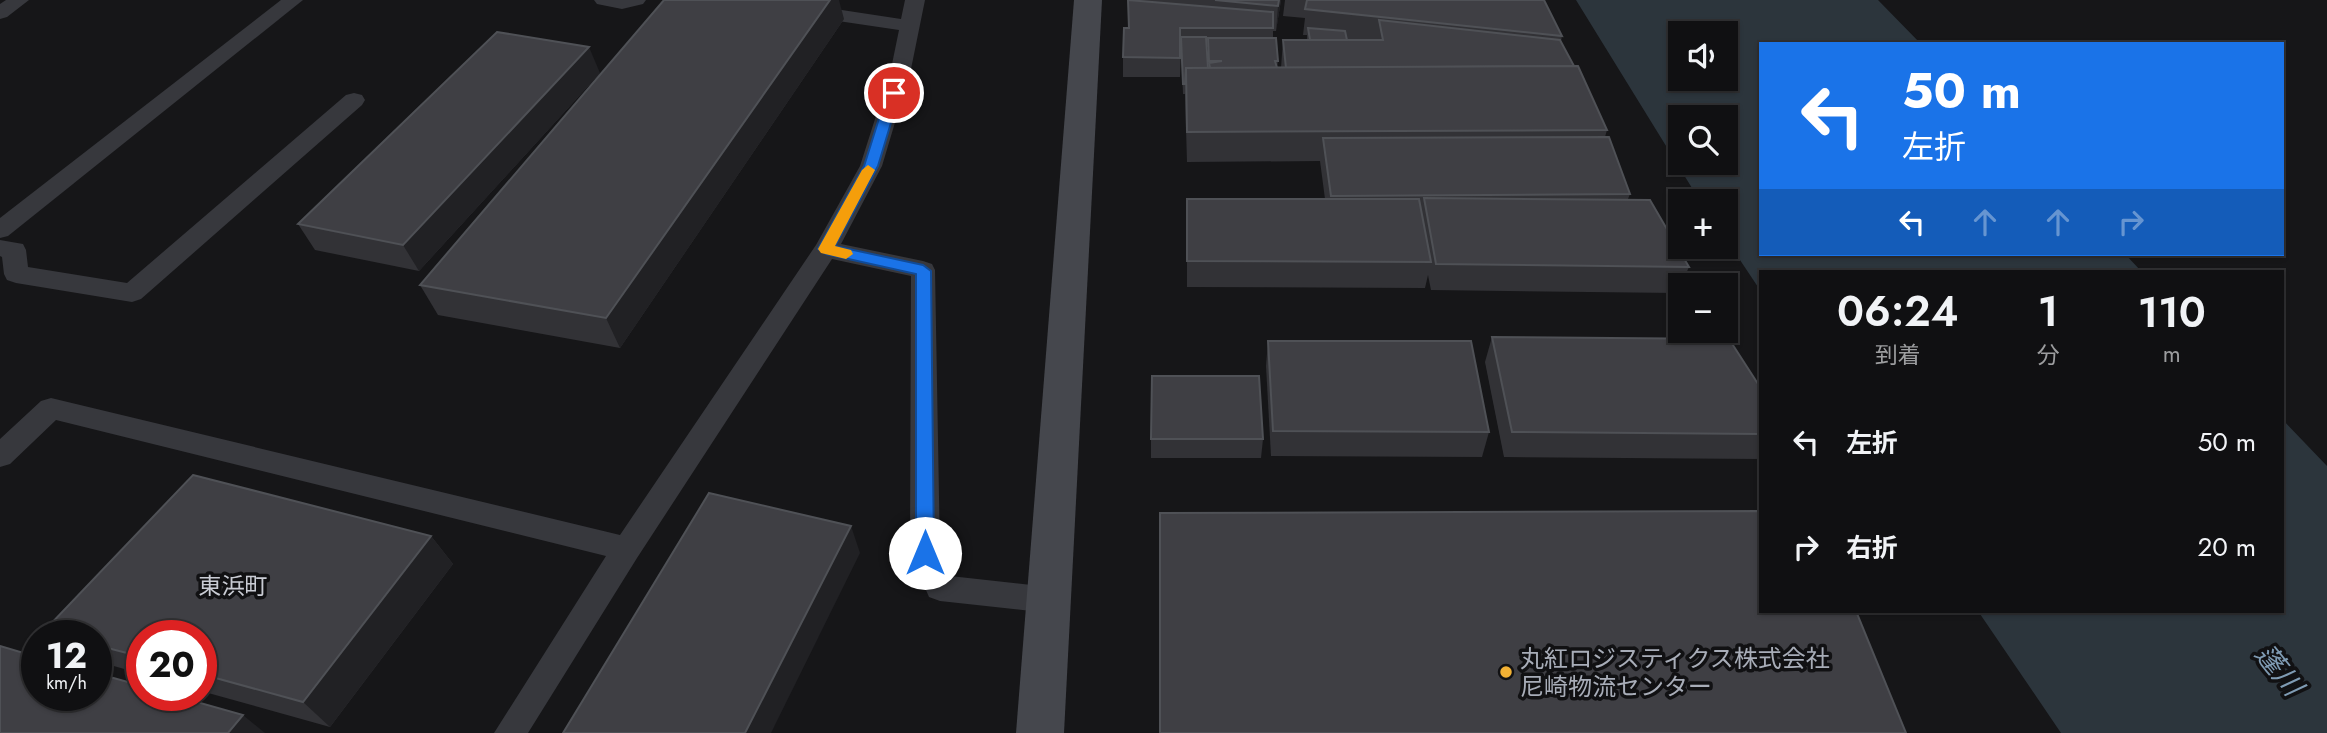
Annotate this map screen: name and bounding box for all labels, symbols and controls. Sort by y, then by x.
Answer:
map controls [1668,21,1738,343]
button: sound [1668,21,1738,91]
text: 50 m [1902,56,2021,126]
pin [864,63,924,123]
icon: left [1787,70,1878,161]
icon: arrive [875,74,913,112]
button: search [1668,105,1738,175]
text: 左折 [1902,124,1966,170]
button: + [1668,189,1738,259]
icon: left [1893,203,1931,241]
icon: ahead [1966,203,2004,241]
icon: ahead [2039,203,2077,241]
icon: right [2112,203,2150,241]
button: − [1668,273,1738,343]
text: 06:24 [1837,281,1958,342]
text: 1 [2038,281,2058,342]
text: 110 [2138,282,2206,343]
text: m [2163,337,2181,371]
text: 到着 [1875,338,1921,372]
text: 分 [2037,338,2060,372]
icon: left [1787,423,1825,461]
text: 50 m [2198,423,2256,461]
text: 左折 [1846,424,1898,462]
position arrow [888,516,962,590]
icon: right [1787,528,1825,566]
text: 20 m [2198,528,2256,566]
text: 右折 [1846,529,1898,567]
district label: 東浜町 [199,569,268,603]
speed limit sign: 20 [126,620,217,711]
text: 12 [46,631,87,681]
water label: 蓬川 [2245,635,2314,707]
place label: 丸紅ロジスティクス株式会社 尼崎物流センター [1520,641,1830,704]
marker: 丸紅ロジスティクス株式会社 尼崎物流センター [1498,664,1514,680]
text: km/h [46,670,87,696]

